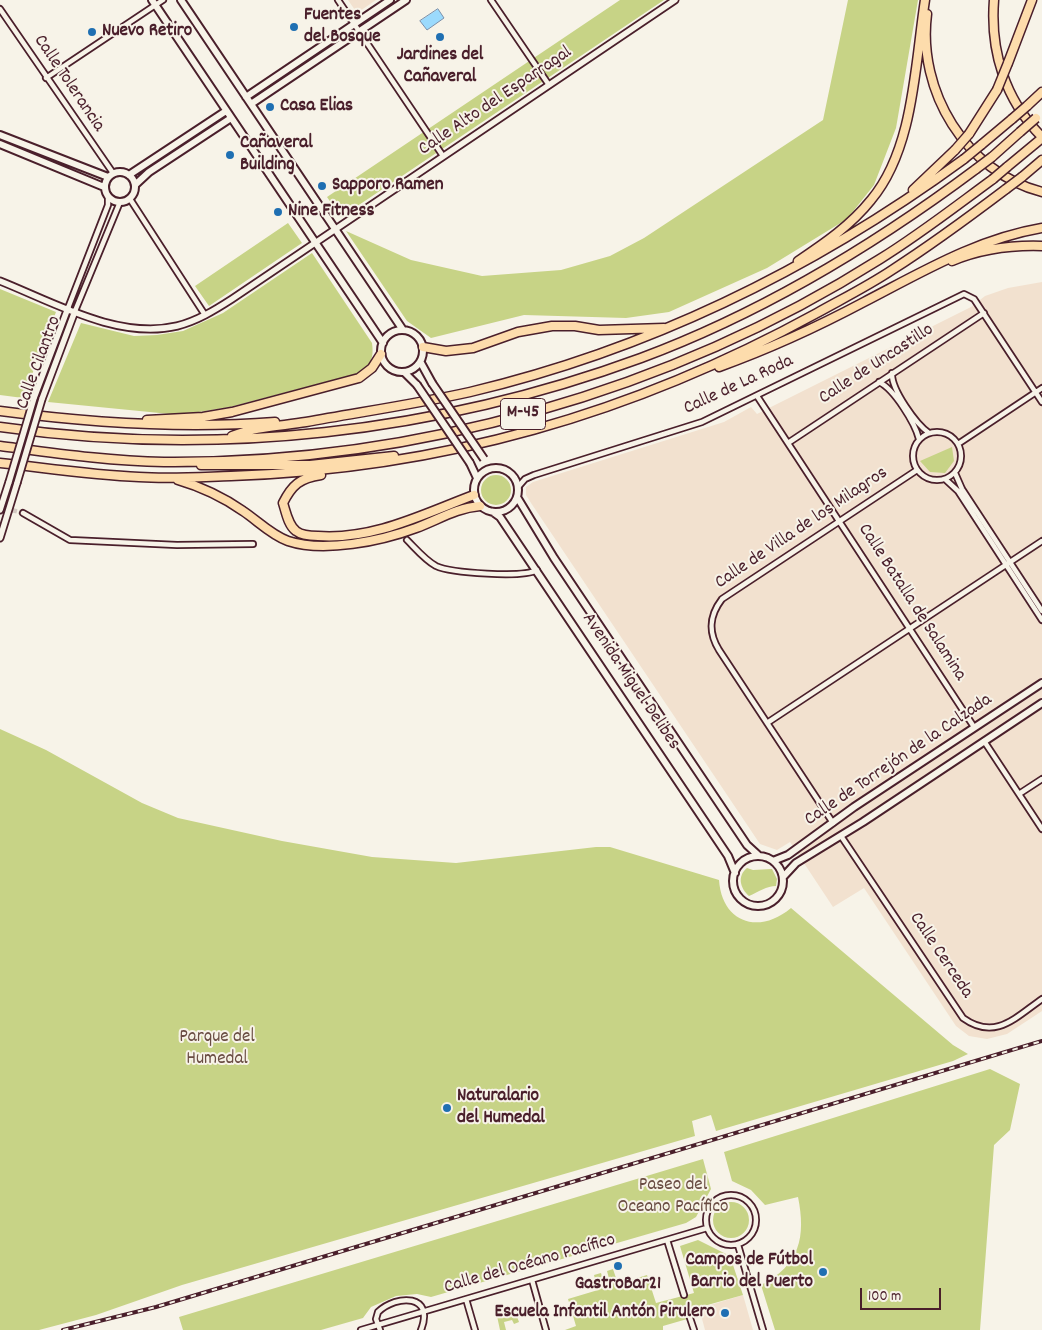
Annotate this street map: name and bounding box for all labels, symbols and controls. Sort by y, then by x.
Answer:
place label: Fuentes del Bosque [304,5,381,49]
place label: Nuevo Retiro [102,21,192,43]
marker: Fuentes del Bosque [288,21,300,33]
marker: Nuevo Retiro [86,26,98,38]
street label: Calle Tolerancia [27,31,109,137]
marker: Jardines del Cañaveral [434,31,446,43]
street label: Calle Alto del Esparragal [415,42,577,162]
place label: Jardines del Cañaveral [397,45,483,89]
place label: Casa Elias [280,96,353,118]
marker: Casa Elias [264,101,276,113]
place label: Cañaveral Building [240,133,313,177]
marker: Cañaveral Building [224,149,236,161]
place label: Sapporo Ramen [332,175,443,197]
marker: Sapporo Ramen [316,180,328,192]
place label: Nine Fitness [288,201,374,223]
marker: Nine Fitness [272,206,284,218]
street label: Calle Cilantro [13,313,67,413]
street label: Calle de Uncastillo [815,319,939,411]
street label: Calle de La Roda [681,351,797,421]
road number: M-45 [500,398,546,429]
street label: Calle de Villa de los Milagros [711,463,893,595]
street label: Calle Batalla de Salamina [852,520,970,686]
street label: Avenida Miguel Delibes [576,609,684,755]
street label: Calle de Torrejón de la Calzada [801,690,997,832]
street label: Calle Cerceda [903,909,977,1003]
park label: Parque del Humedal [179,1027,255,1071]
place label: Naturalario del Humedal [457,1086,545,1130]
marker: Naturalario del Humedal [441,1102,453,1114]
park label: Paseo del Oceano Pacífico [618,1175,728,1219]
street label: Calle del Océano Pacífico [442,1230,618,1300]
place label: Campos de Fútbol Barrio del Puerto [686,1250,813,1294]
marker: GastroBar21 [612,1260,624,1272]
marker: Campos de Fútbol Barrio del Puerto [817,1266,829,1278]
place label: GastroBar21 [575,1274,661,1296]
scale bar [862,1278,943,1310]
text: 100 m [868,1286,901,1308]
place label: Escuela Infantil Antón Pirulero [495,1302,715,1324]
marker: Escuela Infantil Antón Pirulero [719,1307,731,1319]

